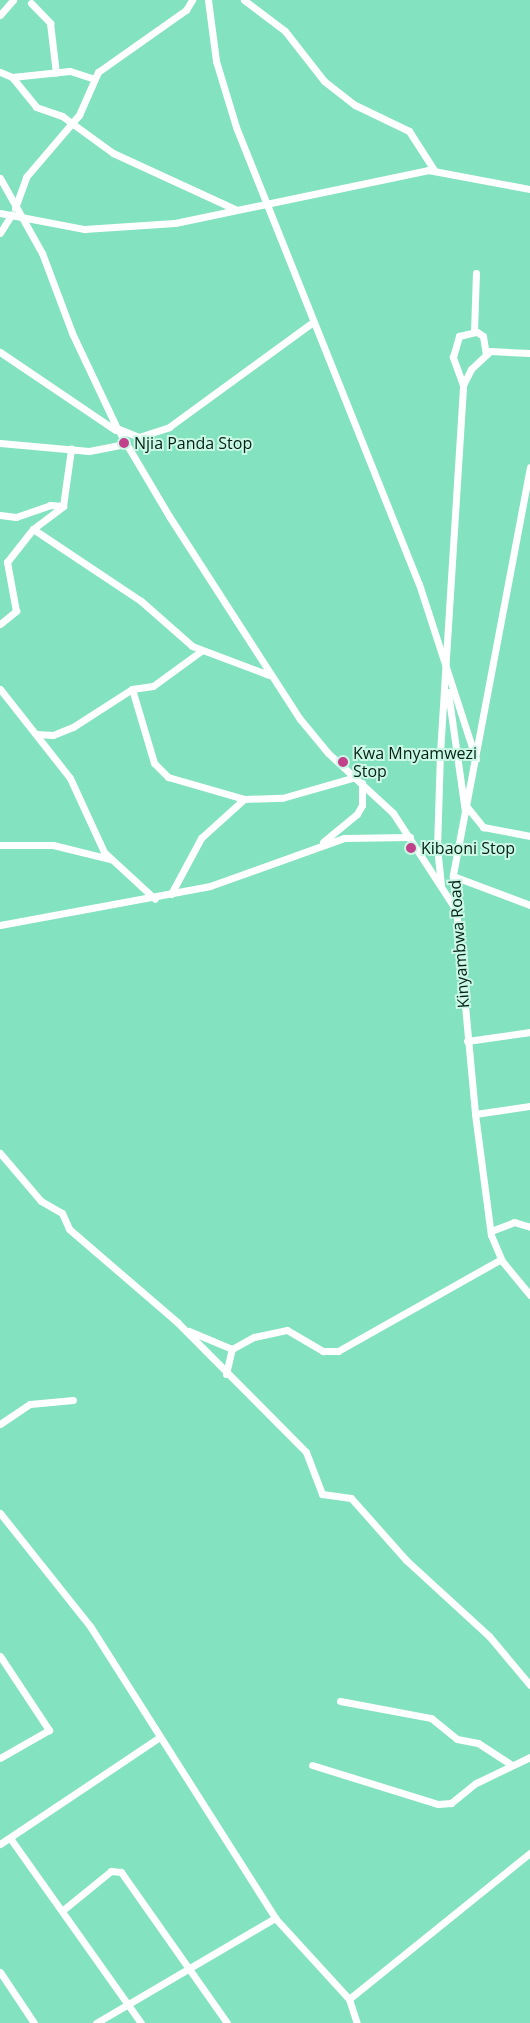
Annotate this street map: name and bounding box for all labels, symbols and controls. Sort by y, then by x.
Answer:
place label: Njia Panda Stop [134,433,252,453]
marker: Njia Panda Stop [118,437,130,449]
place label: Kwa Mnyamwezi Stop [353,743,477,781]
marker: Kwa Mnyamwezi Stop [337,756,349,768]
place label: Kibaoni Stop [421,838,515,858]
marker: Kibaoni Stop [405,842,417,854]
street label: Kinyambwa Road [445,879,473,1009]

